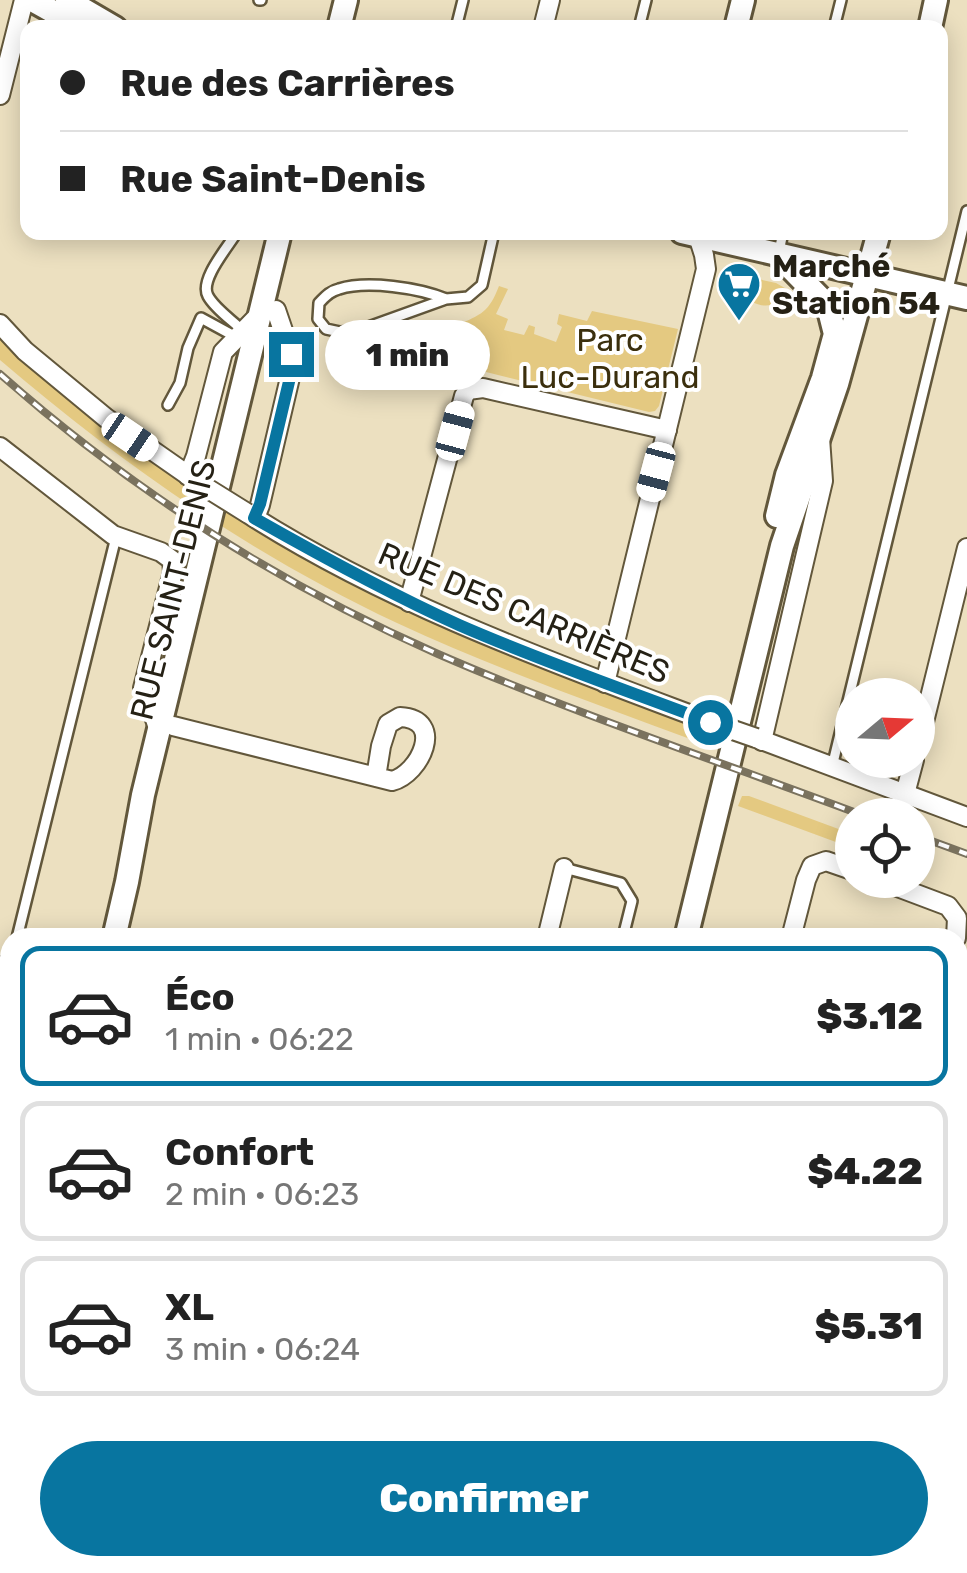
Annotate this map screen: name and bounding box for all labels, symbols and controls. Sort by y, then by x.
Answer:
text: Rue des Carrières [120,60,455,106]
text: Rue Saint-Denis [120,156,426,202]
place label: Marché Station 54 [772,247,940,322]
supermarket icon: Marché Station 54 [716,261,762,322]
callout: 1 min [326,319,491,389]
park label: Parc Luc-Durand [521,321,699,396]
route end [269,332,314,377]
text: 1 min [366,336,449,374]
car [433,398,477,464]
car [97,408,163,466]
car [634,439,678,505]
street label: RUE SAINT-DENIS [122,456,224,724]
street label: RUE DES CARRIÈRES [373,534,675,692]
north arrow [835,678,935,778]
map controls [835,678,935,898]
route start [688,700,733,745]
button: locate [835,798,935,898]
icon: car [45,971,135,1061]
text: Éco [165,974,235,1020]
text: $3.12 [816,993,923,1039]
text: 1 min · 06:22 [165,1020,354,1058]
icon: car [45,1126,135,1216]
text: Confort [165,1129,314,1175]
text: $4.22 [807,1148,923,1194]
text: 2 min · 06:23 [165,1175,359,1213]
icon: car [45,1281,135,1371]
text: XL [165,1284,214,1330]
text: $5.31 [815,1303,923,1349]
text: 3 min · 06:24 [165,1330,360,1368]
button: Confirmer [40,1441,928,1556]

